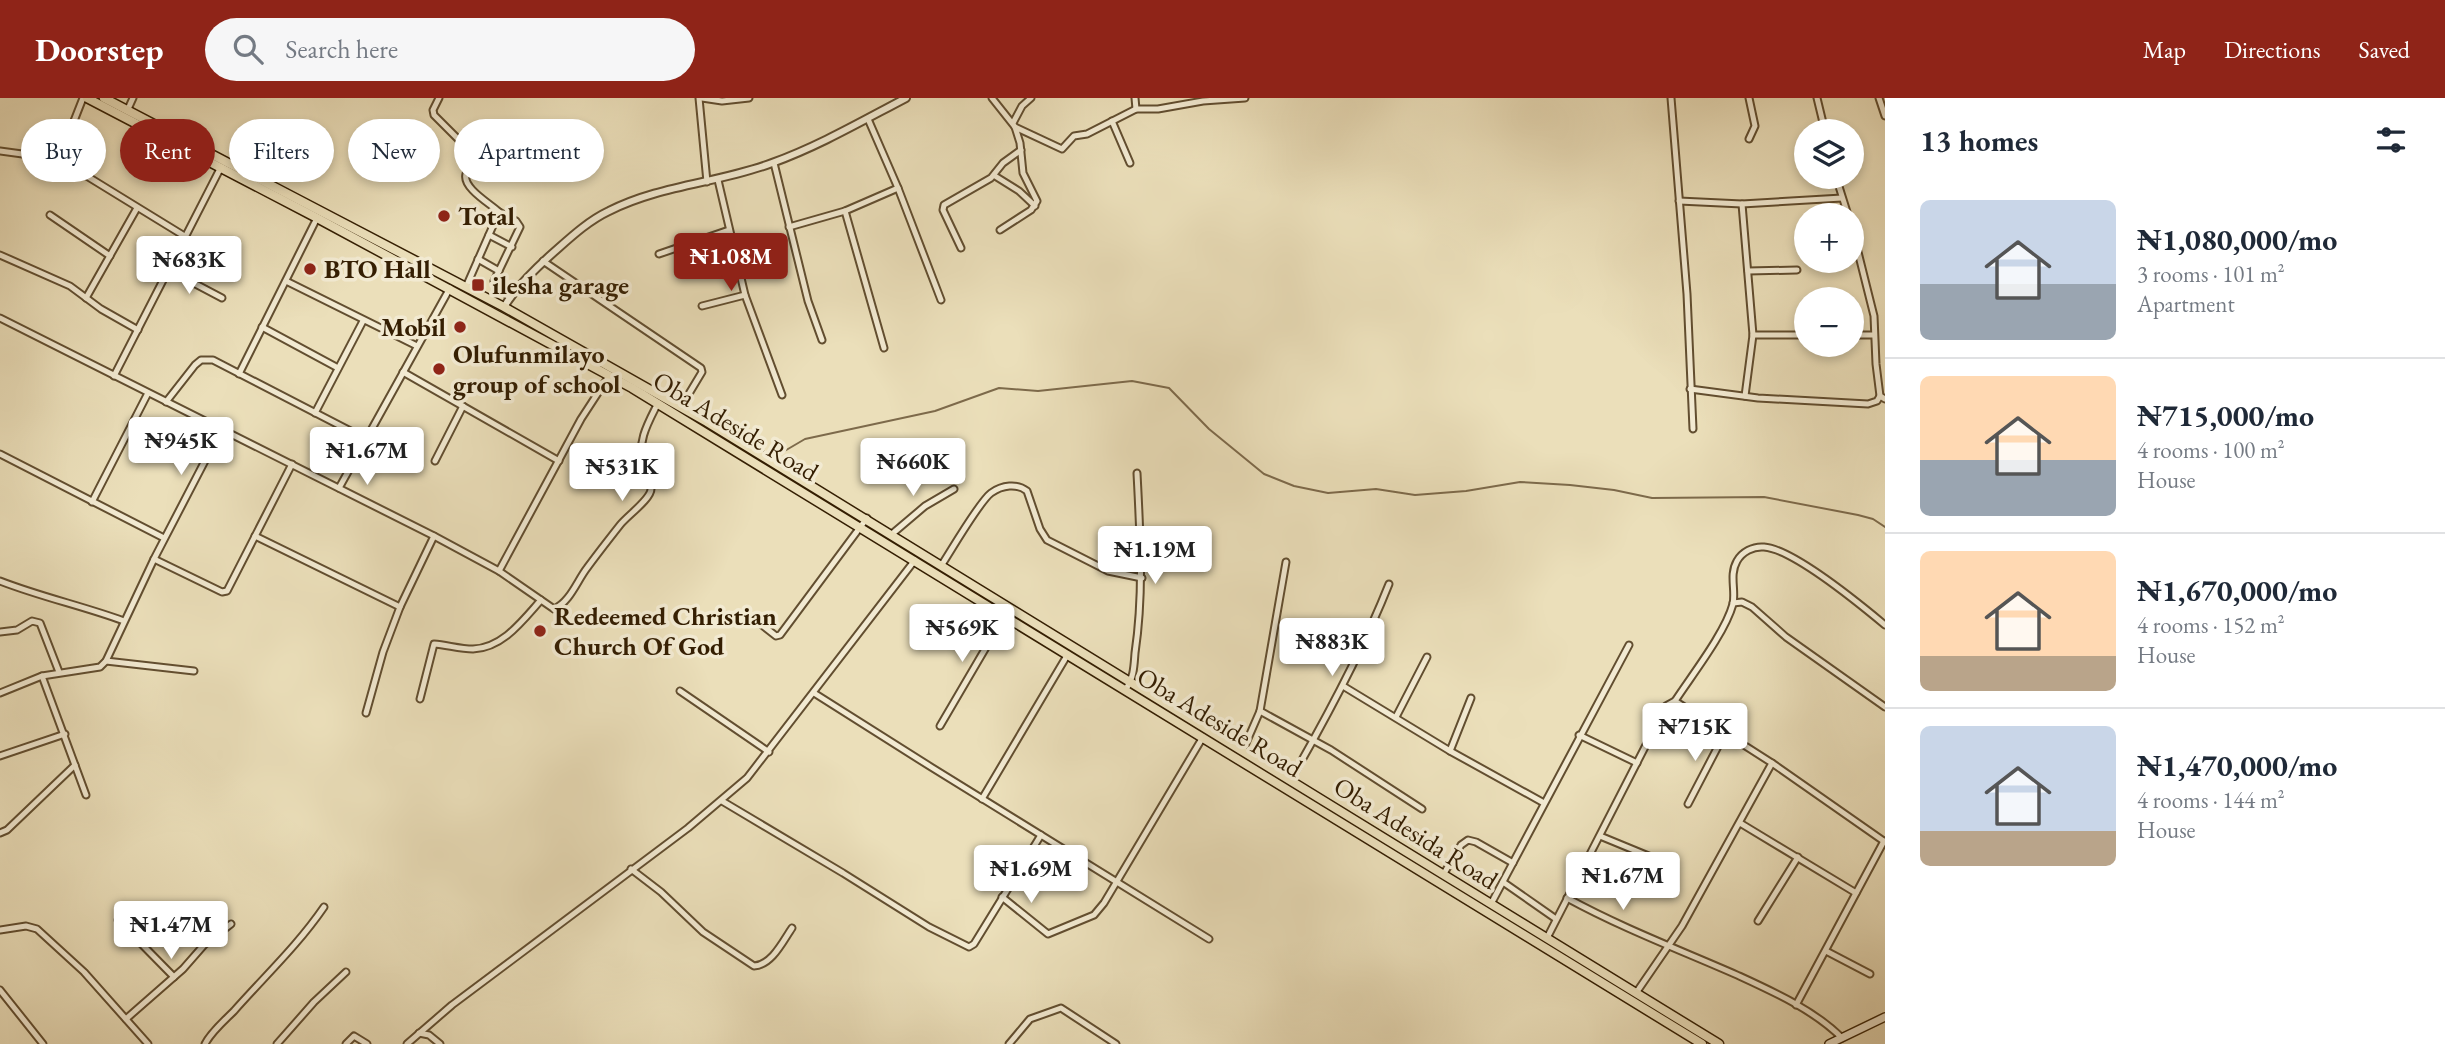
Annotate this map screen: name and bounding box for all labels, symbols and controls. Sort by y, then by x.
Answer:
search box [205,18,695,81]
text: Doorstep [35,28,163,71]
icon: search [229,30,267,68]
text: Search here [285,32,398,66]
text: Map [2143,34,2186,65]
text: Directions [2224,34,2321,65]
text: Saved [2359,34,2410,65]
chip: Buy [21,119,106,182]
chip: Rent [120,119,215,182]
chip: Filters [229,119,334,182]
chip: New [348,119,440,182]
chip: Apartment [454,119,604,182]
map controls [1794,119,1864,357]
button: layers [1794,119,1864,189]
text: 13 homes [1920,121,2038,160]
icon: filters [2372,121,2410,159]
place label: Total [458,199,515,233]
button: + [1794,203,1864,273]
marker: Total [436,208,452,224]
text: ₦1,080,000/mo [2137,220,2337,259]
icon: home [1976,228,2060,312]
pin: ₦1.08M [674,234,788,293]
pin: ₦683K [140,236,238,296]
text: ₦1.08M [690,241,772,271]
text: ₦683K [152,244,226,274]
place label: BTO Hall [324,252,431,286]
text: 3 rooms · 101 m² [2137,259,2285,289]
marker: BTO Hall [302,261,318,277]
place label: ilesha garage [492,268,629,302]
marker: ilesha garage [470,277,486,293]
button: − [1794,287,1864,357]
text: Apartment [2137,289,2235,319]
place label: Mobil [381,310,446,344]
marker: Mobil [452,319,468,335]
place label: Olufunmilayo group of school [453,337,620,401]
marker: Olufunmilayo group of school [431,361,447,377]
street label: Oba Adeside Road [647,363,826,489]
text: ₦715,000/mo [2137,396,2314,435]
icon: home [1976,404,2060,488]
pin: ₦945K [132,418,230,477]
text: ₦945K [144,425,218,455]
pin: ₦1.67M [310,428,424,487]
text: ₦1.67M [326,435,408,465]
text: 4 rooms · 100 m² [2137,435,2285,465]
pin: ₦660K [864,438,962,498]
pin: ₦531K [573,444,671,503]
text: ₦660K [876,446,950,476]
text: ₦531K [585,451,659,481]
text: House [2137,465,2196,495]
pin: ₦1.19M [1098,526,1212,586]
text: ₦1.19M [1114,534,1196,564]
text: ₦1,670,000/mo [2137,571,2337,610]
icon: home [1976,579,2060,663]
place label: Redeemed Christian Church Of God [554,599,777,663]
pin: ₦569K [913,604,1011,664]
text: 4 rooms · 152 m² [2137,610,2285,640]
text: ₦569K [925,612,999,642]
pin: ₦883K [1283,618,1381,678]
marker: Redeemed Christian Church Of God [532,623,548,639]
text: ₦883K [1295,626,1369,656]
text: House [2137,640,2196,670]
street label: Oba Adeside Road [1131,659,1310,785]
pin: ₦715K [1646,704,1744,763]
text: ₦715K [1658,711,1732,741]
text: ₦1,470,000/mo [2137,746,2337,785]
icon: home [1976,754,2060,838]
street label: Oba Adesida Road [1327,769,1505,898]
text: 4 rooms · 144 m² [2137,785,2285,815]
text: House [2137,815,2196,845]
pin: ₦1.69M [974,846,1088,905]
pin: ₦1.67M [1566,852,1680,912]
text: ₦1.69M [990,853,1072,883]
text: ₦1.67M [1582,860,1664,890]
pin: ₦1.47M [114,902,228,961]
text: ₦1.47M [130,909,212,939]

